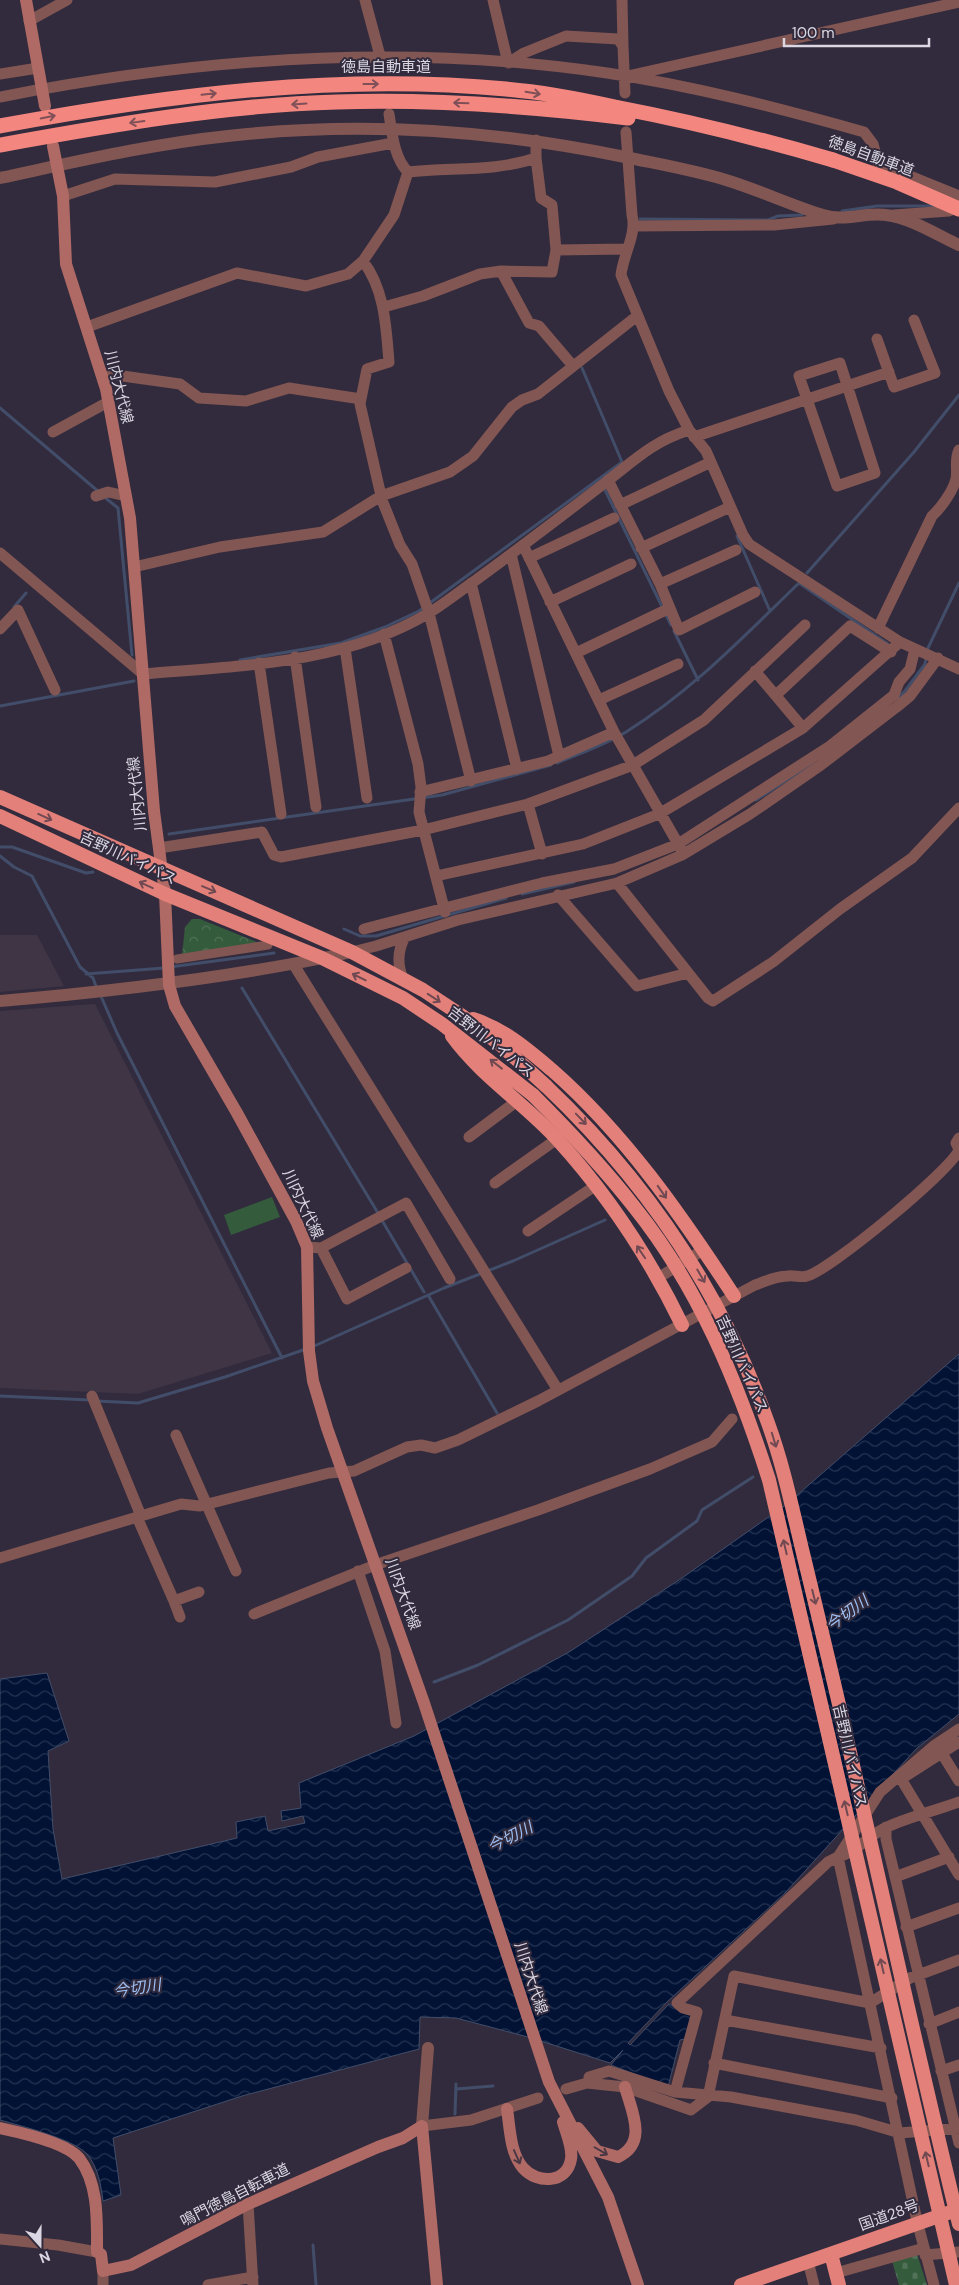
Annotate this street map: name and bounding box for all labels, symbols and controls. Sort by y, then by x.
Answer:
scale bar [784,15,929,47]
text: 100 m [792,23,835,43]
street label: 徳島自動車道 [341,57,431,77]
one-way arrow [362,79,379,89]
one-way arrow [524,88,540,98]
one-way arrow [200,89,216,99]
one-way arrow [453,98,469,107]
one-way arrow [291,100,307,109]
one-way arrow [40,112,56,122]
one-way arrow [130,117,146,127]
street label: 徳島自動車道 [825,131,917,181]
street label: 川内大代線 [100,348,138,426]
street label: 川内大代線 [123,756,151,832]
one-way arrow [37,812,52,822]
street label: 吉野川バイパス [76,827,180,889]
one-way arrow [139,880,154,889]
one-way arrow [201,885,216,895]
one-way arrow [352,971,367,981]
one-way arrow [427,993,441,1003]
street label: 吉野川バイパス [444,1002,538,1082]
one-way arrow [489,1059,503,1069]
one-way arrow [575,1113,587,1126]
street label: 川内大代線 [278,1166,328,1242]
one-way arrow [657,1185,667,1199]
one-way arrow [636,1245,646,1259]
one-way arrow [696,1268,706,1283]
street label: 吉野川バイパス [712,1312,772,1416]
one-way arrow [769,1432,779,1448]
one-way arrow [780,1540,789,1556]
street label: 川内大代線 [381,1555,425,1633]
one-way arrow [810,1589,819,1605]
water label: 今切川 [821,1589,874,1636]
street label: 吉野川バイパス [828,1703,872,1809]
one-way arrow [841,1800,850,1816]
water label: 今切川 [484,1816,538,1857]
street label: 川内大代線 [510,1939,552,2017]
one-way arrow [877,1958,886,1974]
water label: 今切川 [112,1974,164,2002]
one-way arrow [594,2147,608,2157]
one-way arrow [513,2149,523,2164]
one-way arrow [922,2151,931,2167]
street label: 鳴門徳島自転車道 [177,2159,293,2231]
street label: 国道28号 [856,2195,922,2235]
north arrow [15,2220,65,2270]
text: N [37,2247,53,2267]

